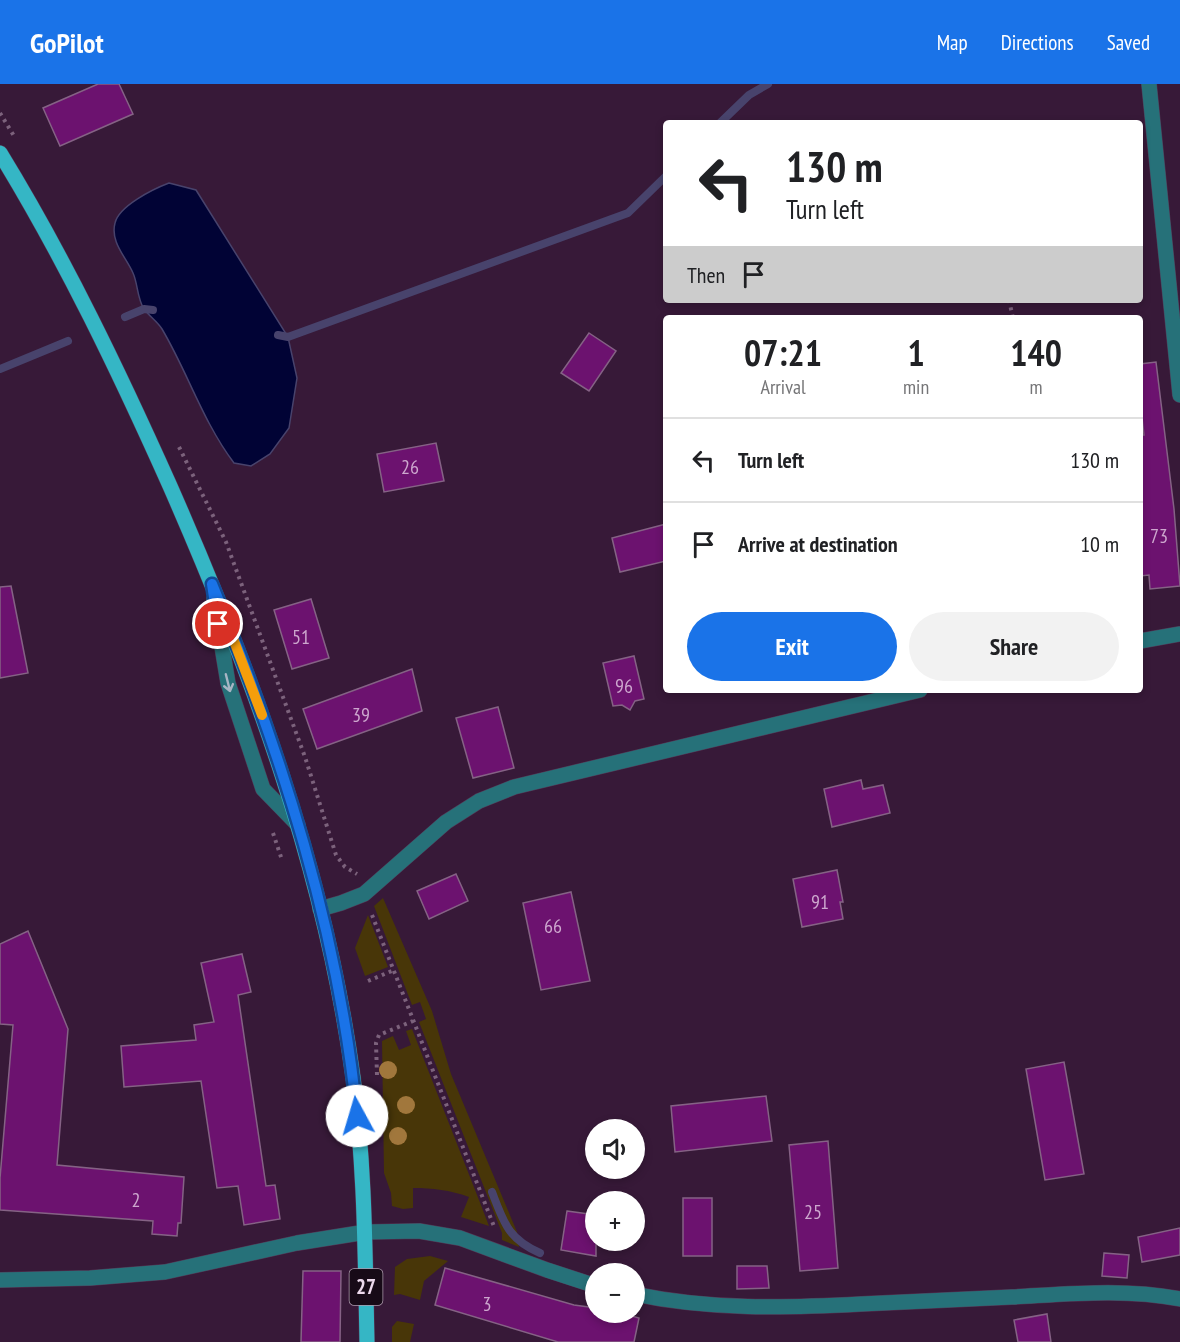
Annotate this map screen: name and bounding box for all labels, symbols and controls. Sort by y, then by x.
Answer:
text: GoPilot [30,24,104,61]
text: Map [937,29,968,56]
text: Directions [1001,29,1074,56]
text: Saved [1107,29,1150,56]
text: 130 m [786,139,883,194]
icon: left [687,144,765,222]
text: Turn left [786,192,864,226]
icon: arrive [737,258,770,291]
text: Then [687,261,725,289]
text: 07:21 [744,329,822,376]
text: 1 [907,329,925,376]
text: 140 [1010,329,1062,376]
text: Arrival [760,374,806,400]
text: min [903,374,929,400]
text: m [1030,374,1043,400]
icon: left [687,444,720,477]
text: Turn left [738,446,804,474]
text: 130 m [1070,446,1119,474]
house number: 26 [401,454,419,480]
house number: 73 [1150,523,1168,549]
icon: arrive [687,528,720,561]
text: Arrive at destination [738,530,898,558]
text: 10 m [1080,530,1119,558]
pin [192,598,243,649]
icon: arrive [201,607,234,640]
button: Exit [687,612,897,681]
button: Share [909,612,1119,681]
house number: 51 [292,624,310,650]
one-way arrow [223,673,235,692]
house number: 96 [615,673,633,699]
house number: 39 [352,702,370,728]
house number: 91 [811,889,829,915]
house number: 66 [544,913,562,939]
position arrow [325,1084,389,1148]
map controls [585,1119,645,1323]
button: sound [585,1119,645,1179]
house number: 2 [132,1187,141,1213]
button: + [585,1191,645,1251]
house number: 25 [804,1199,822,1225]
button: − [585,1263,645,1323]
road number: 27 [350,1269,382,1305]
house number: 3 [483,1291,492,1317]

